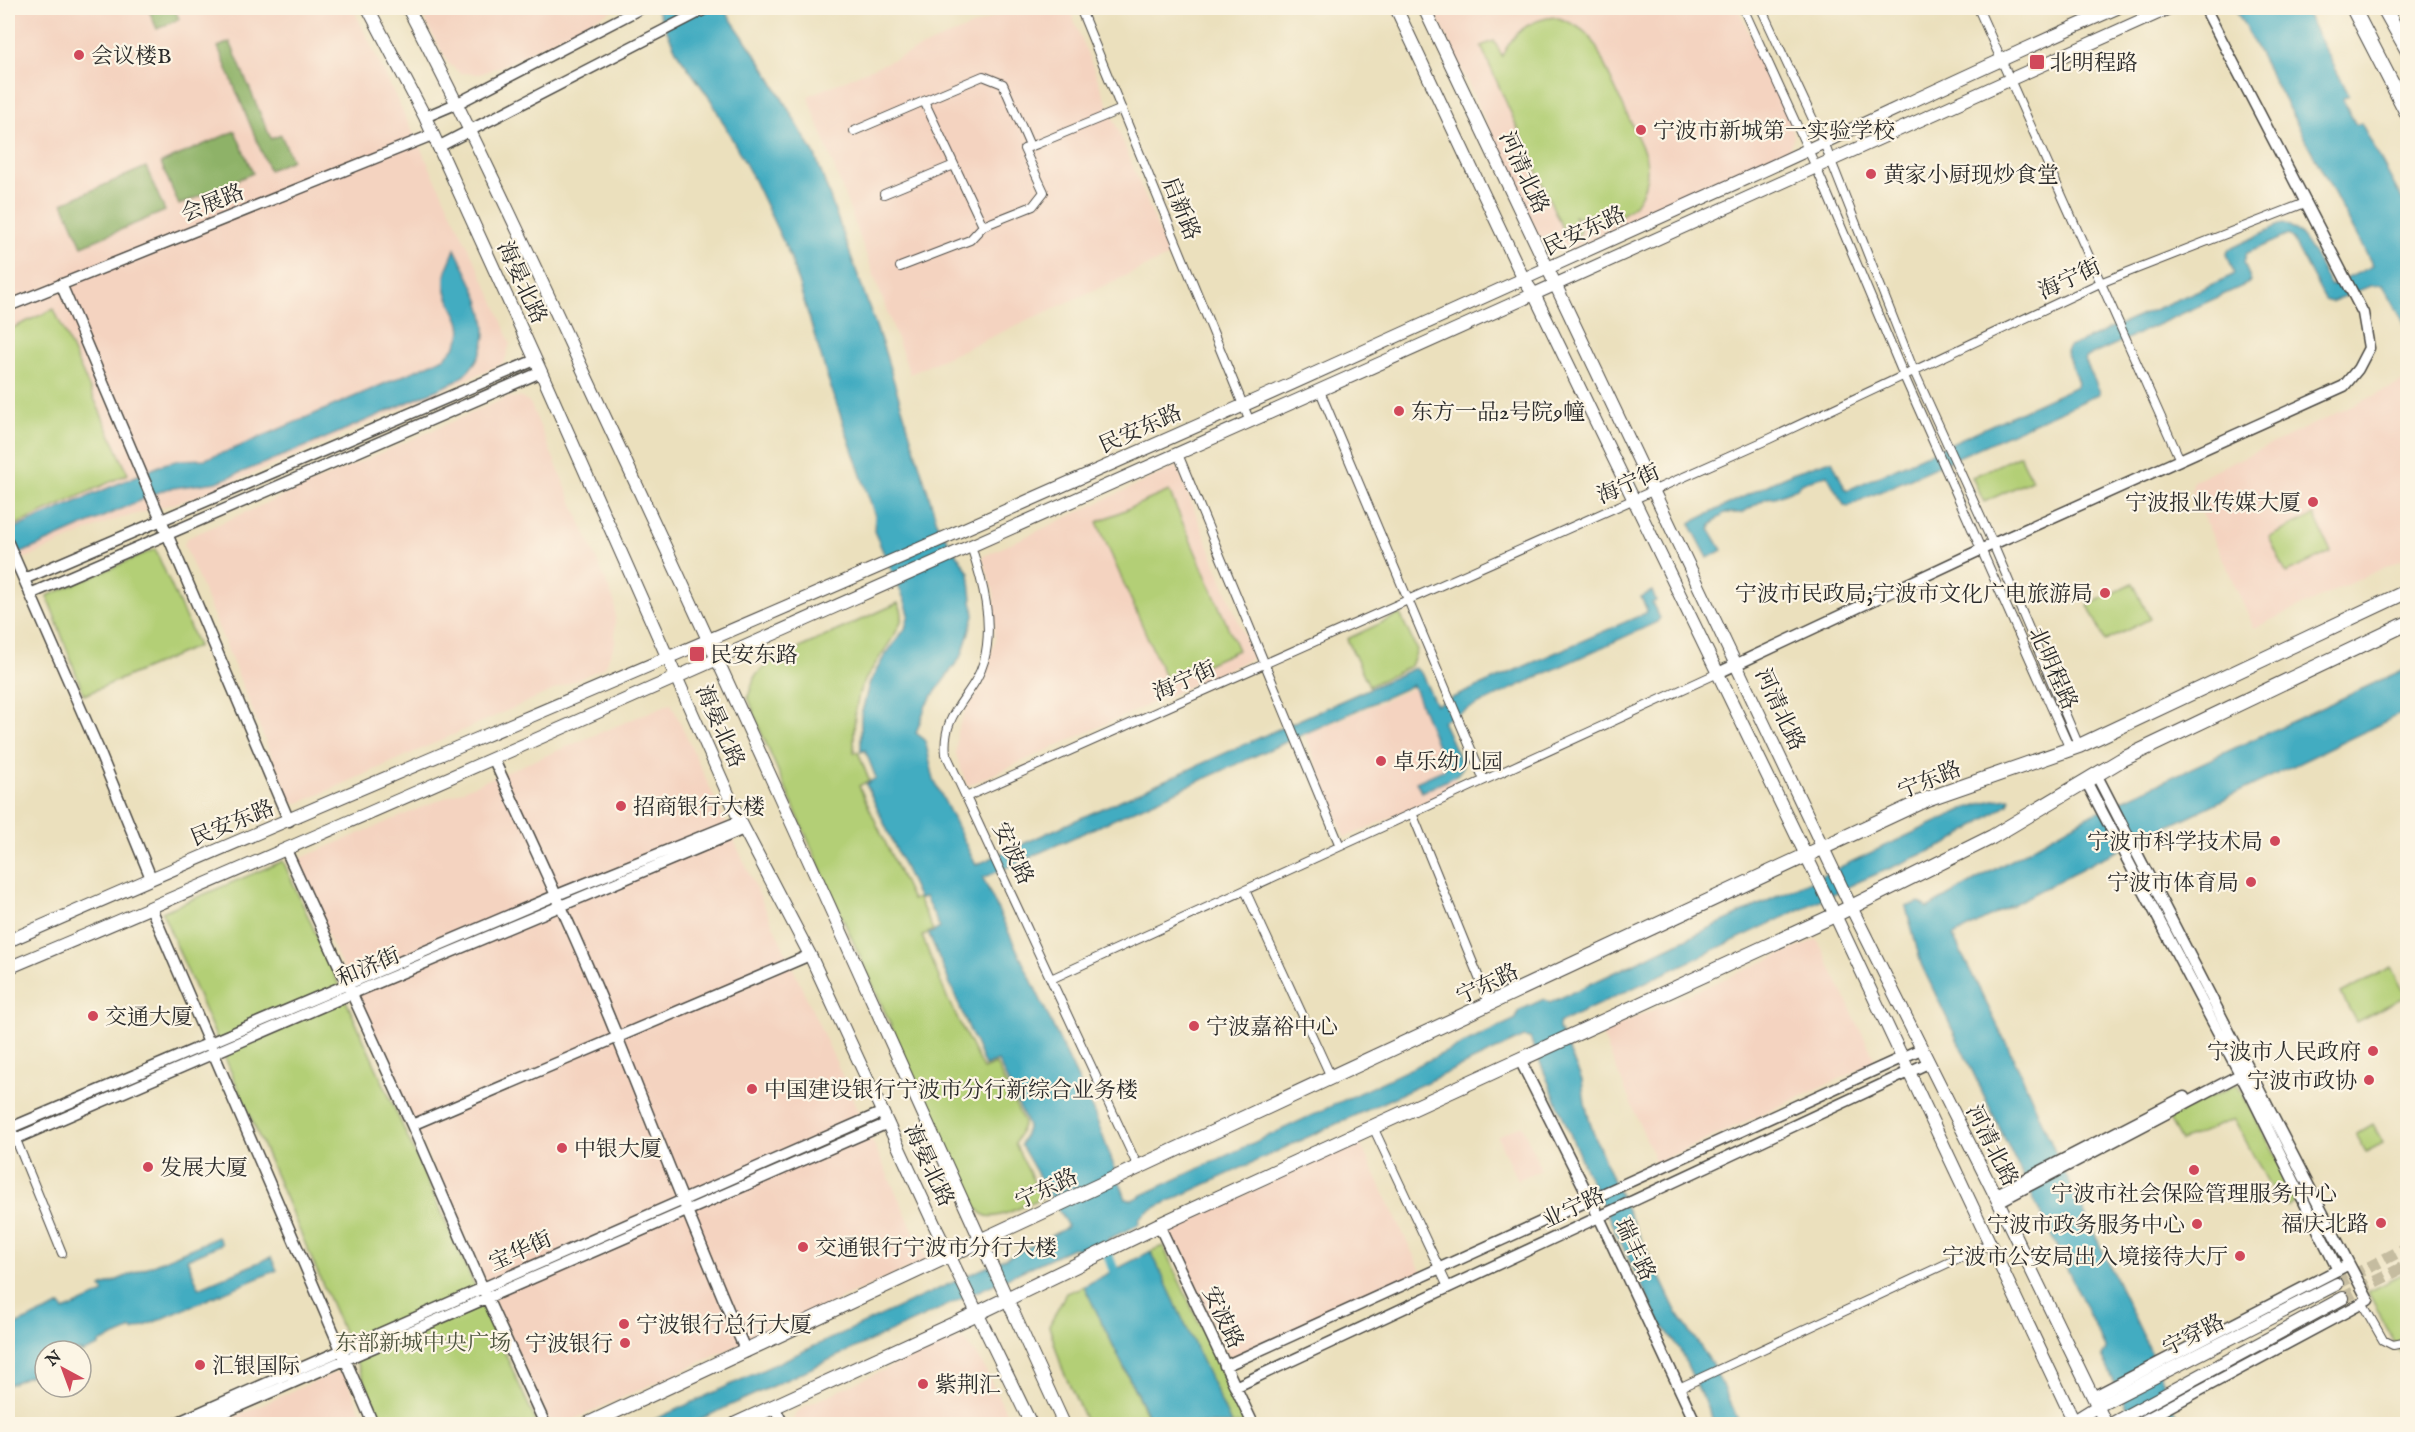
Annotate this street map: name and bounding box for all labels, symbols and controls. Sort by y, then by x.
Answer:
place label: 会议楼B [91,43,172,71]
marker: 会议楼B [72,48,86,62]
place label: 北明程路 [2050,50,2138,78]
marker: 北明程路 [2028,53,2046,71]
place label: 宁波市新城第一实验学校 [1653,118,1895,146]
marker: 宁波市新城第一实验学校 [1634,123,1648,137]
street label: 河清北路 [1492,127,1554,219]
place label: 黄家小厨现炒食堂 [1883,162,2059,190]
marker: 黄家小厨现炒食堂 [1864,167,1878,181]
street label: 启新路 [1155,173,1205,245]
street label: 会展路 [177,179,249,229]
street label: 民安东路 [1539,201,1631,263]
street label: 海晏北路 [490,237,552,329]
street label: 海宁街 [2034,253,2106,306]
street label: 民安东路 [1095,399,1187,461]
place label: 东方一品2号院9幢 [1411,399,1585,427]
marker: 东方一品2号院9幢 [1392,404,1406,418]
street label: 海宁街 [1593,459,1665,511]
place label: 宁波报业传媒大厦 [2125,490,2301,518]
marker: 宁波报业传媒大厦 [2306,495,2320,509]
place label: 宁波市民政局;宁波市文化广电旅游局 [1735,581,2093,609]
marker: 宁波市民政局;宁波市文化广电旅游局 [2098,586,2112,600]
street label: 北明程路 [2021,623,2083,715]
place label: 民安东路 [710,642,798,670]
marker: 民安东路 [688,645,706,663]
street label: 海宁街 [1149,656,1221,708]
street label: 河清北路 [1748,664,1810,756]
street label: 海晏北路 [688,681,750,773]
place label: 卓乐幼儿园 [1393,749,1503,777]
marker: 卓乐幼儿园 [1374,754,1388,768]
street label: 宁东路 [1894,756,1966,806]
street label: 民安东路 [187,794,279,853]
place label: 招商银行大楼 [633,794,765,822]
marker: 招商银行大楼 [614,799,628,813]
street label: 安波路 [986,818,1039,890]
place label: 宁波市科学技术局 [2087,829,2263,857]
marker: 宁波市科学技术局 [2268,834,2282,848]
place label: 宁波市体育局 [2107,870,2239,898]
marker: 宁波市体育局 [2244,875,2258,889]
street label: 和济街 [333,942,405,994]
street label: 宁东路 [1452,958,1524,1011]
place label: 交通大厦 [105,1004,193,1032]
marker: 交通大厦 [86,1009,100,1023]
place label: 宁波嘉裕中心 [1206,1014,1338,1042]
marker: 宁波嘉裕中心 [1187,1019,1201,1033]
place label: 宁波市人民政府 [2207,1039,2361,1067]
marker: 宁波市人民政府 [2366,1044,2380,1058]
place label: 宁波市政协 [2247,1068,2357,1096]
marker: 宁波市政协 [2362,1073,2376,1087]
place label: 中国建设银行宁波市分行新综合业务楼 [764,1077,1138,1105]
marker: 中国建设银行宁波市分行新综合业务楼 [745,1082,759,1096]
street label: 河清北路 [1959,1100,2024,1191]
street label: 海晏北路 [897,1120,959,1212]
place label: 中银大厦 [574,1136,662,1164]
marker: 中银大厦 [555,1141,569,1155]
place label: 发展大厦 [160,1155,248,1183]
marker: 发展大厦 [141,1160,155,1174]
street label: 宁东路 [1011,1163,1083,1216]
marker: 宁波市社会保险管理服务中心 [2187,1163,2201,1177]
place label: 宁波市社会保险管理服务中心 [2051,1181,2337,1209]
street label: 业宁路 [1538,1182,1610,1235]
place label: 福庆北路 [2281,1211,2369,1239]
place label: 宁波市政务服务中心 [1987,1212,2185,1240]
street label: 瑞丰路 [1608,1214,1661,1286]
marker: 福庆北路 [2374,1216,2388,1230]
marker: 宁波市政务服务中心 [2190,1217,2204,1231]
street label: 宝华街 [485,1226,557,1278]
place label: 交通银行宁波市分行大楼 [815,1235,1057,1263]
marker: 交通银行宁波市分行大楼 [796,1240,810,1254]
place label: 宁波市公安局出入境接待大厅 [1942,1244,2228,1272]
marker: 宁波市公安局出入境接待大厅 [2233,1249,2247,1263]
street label: 安波路 [1196,1282,1249,1354]
street label: 宁穿路 [2158,1308,2230,1363]
place label: 宁波银行总行大厦 [636,1312,812,1340]
marker: 宁波银行总行大厦 [617,1317,631,1331]
park label: 东部新城中央广场 [335,1330,511,1358]
place label: 宁波银行 [525,1331,613,1359]
marker: 宁波银行 [618,1336,632,1350]
north arrow [33,1339,93,1399]
text: N [42,1347,66,1372]
place label: 汇银国际 [212,1353,300,1381]
marker: 汇银国际 [193,1358,207,1372]
place label: 紫荆汇 [935,1372,1001,1400]
marker: 紫荆汇 [916,1377,930,1391]

